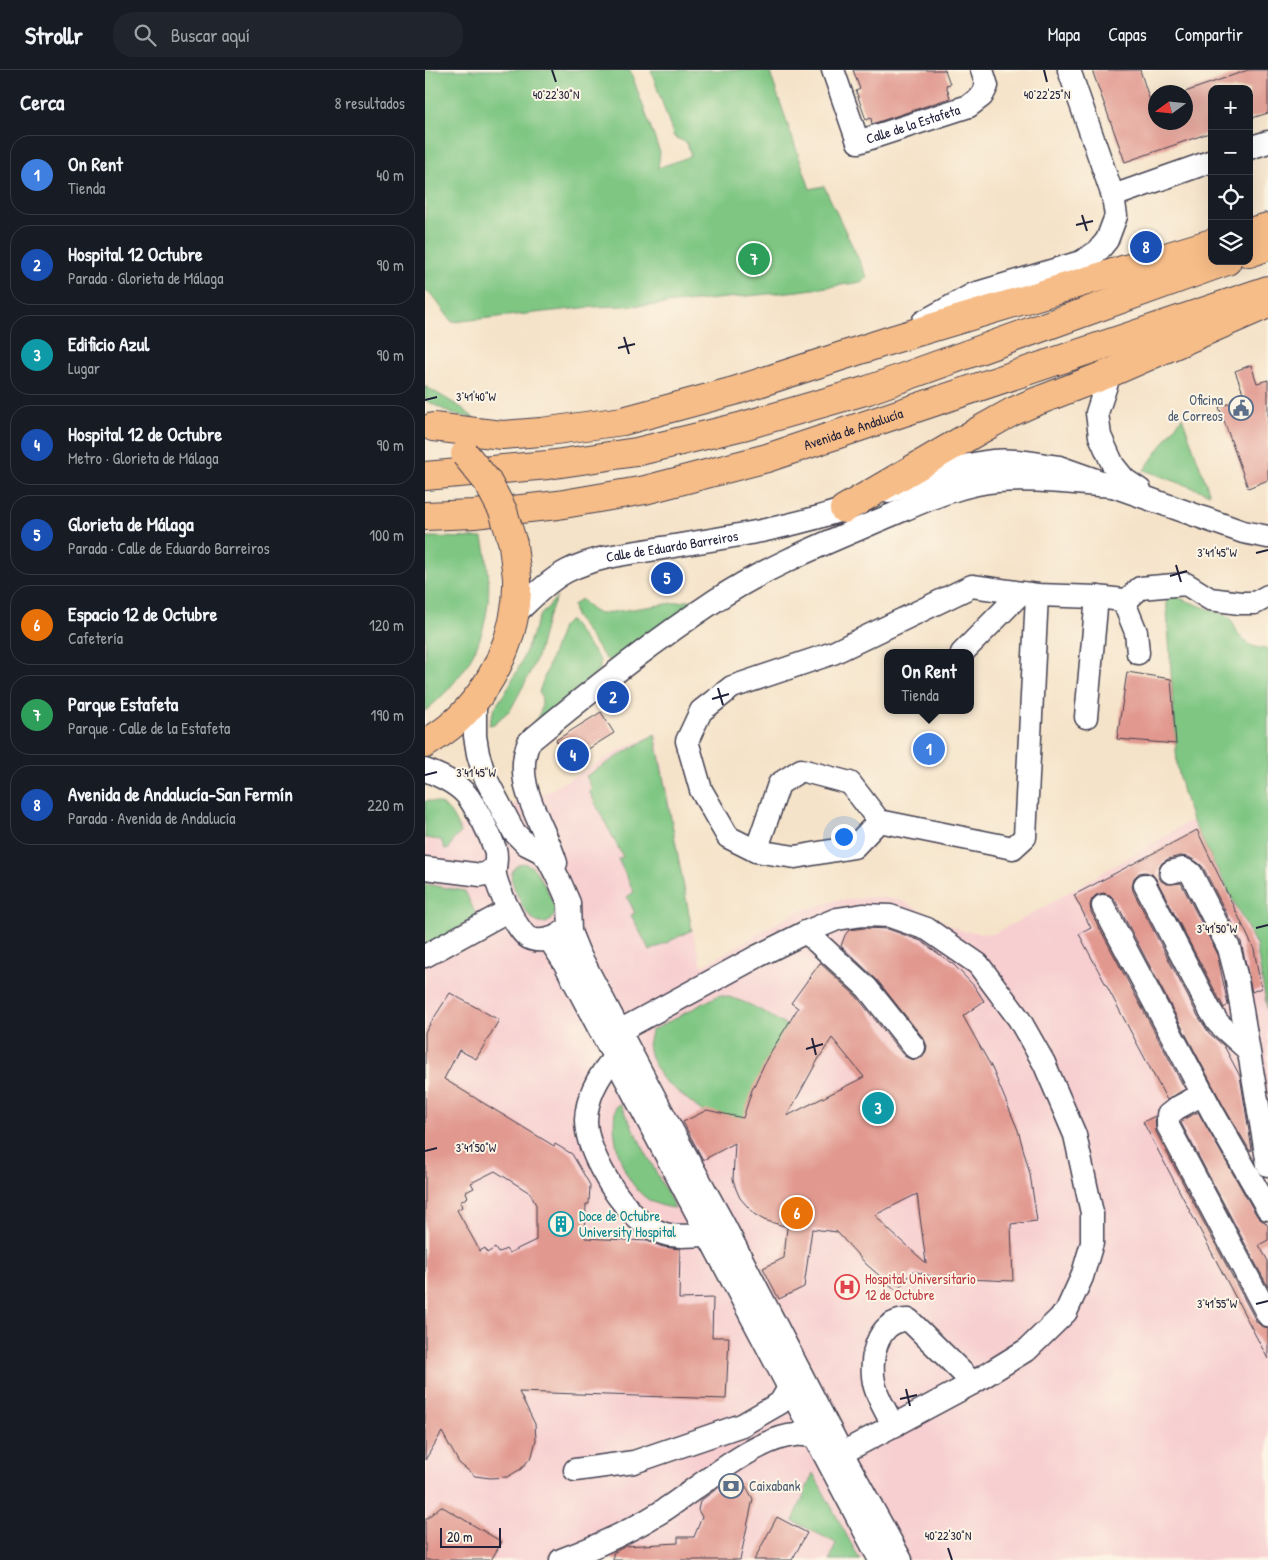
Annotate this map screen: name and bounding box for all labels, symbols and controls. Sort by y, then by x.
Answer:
search box [113,12,463,57]
text: Strollr [25,19,83,51]
icon: search [131,21,159,49]
text: Buscar aquí [171,22,250,48]
text: Mapa [1048,22,1080,47]
text: Capas [1108,22,1147,47]
text: Compartir [1175,22,1243,47]
north arrow [1148,85,1193,130]
map controls [1208,85,1253,265]
button: + [1208,85,1253,130]
text: 40°22'30"N [533,86,579,103]
text: 40°22'25"N [1024,86,1070,103]
text: Cerca [20,88,64,117]
text: 8 resultados [334,92,405,114]
street label: Calle de la Estafeta [863,99,963,148]
button: − [1208,130,1253,175]
text: On Rent [68,151,123,177]
text: 1 [34,164,40,186]
text: 40 m [376,164,404,186]
button: locate [1208,175,1253,220]
text: Tienda [68,177,105,199]
button: layers [1208,220,1253,265]
pin: 8 [1130,228,1162,266]
pin: 7 [738,240,770,278]
text: Hospital 12 Octubre [68,241,203,267]
text: 2 [33,254,41,276]
text: 90 m [376,254,404,276]
text: Parada · Glorieta de Málaga [68,267,223,289]
text: Edificio Azul [68,331,149,357]
text: 3 [33,344,41,366]
text: 90 m [376,344,404,366]
text: Lugar [68,357,100,379]
text: 3°41'40"W [456,388,497,405]
place label: Oficina de Correos [1168,390,1223,425]
public building icon: Oficina de Correos [1228,395,1254,421]
street label: Avenida de Andalucía [801,403,906,454]
text: Hospital 12 de Octubre [68,421,222,447]
text: 4 [34,434,40,456]
text: 90 m [376,434,404,456]
text: Metro · Glorieta de Málaga [68,447,219,469]
text: Glorieta de Málaga [68,511,194,537]
text: 5 [34,524,40,546]
text: 100 m [369,524,404,546]
street label: Calle de Eduardo Barreiros [604,526,739,566]
text: Parada · Calle de Eduardo Barreiros [68,537,270,559]
text: 3°41'45"W [1197,544,1237,561]
pin: 5 [651,559,683,597]
text: Espacio 12 de Octubre [68,601,217,627]
text: 6 [34,614,40,636]
text: 120 m [369,614,404,636]
text: Cafetería [68,627,123,649]
popup [884,649,974,714]
text: On Rent [902,658,956,684]
pin: 2 [597,678,629,716]
text: Tienda [902,684,939,706]
text: Parque Estafeta [68,691,178,717]
text: 7 [33,704,41,726]
text: 190 m [371,704,404,726]
text: Parque · Calle de la Estafeta [68,717,230,739]
pin: 1 [913,730,945,768]
pin: 4 [557,736,589,774]
text: 3°41'45"W [456,764,496,781]
text: Avenida de Andalucía-San Fermín [68,781,293,807]
text: 8 [34,794,40,816]
text: 220 m [367,794,404,816]
text: Parada · Avenida de Andalucía [68,807,236,829]
your location [831,824,857,850]
text: 3°41'50"W [1197,920,1238,937]
pin: 3 [862,1089,894,1127]
text: 3°41'50"W [456,1139,497,1156]
pin: 6 [781,1194,813,1232]
place label: Doce de Octubre University Hospital [579,1206,676,1242]
building icon: Doce de Octubre University Hospital [548,1211,574,1237]
place label: Hospital Universitario 12 de Octubre [865,1269,976,1304]
hospital icon: Hospital Universitario 12 de Octubre [834,1274,860,1300]
text: 3°41'55"W [1197,1295,1238,1312]
bank icon: Caixabank [718,1473,744,1499]
place label: Caixabank [749,1476,801,1495]
scale bar [440,1525,501,1548]
text: 20 m [447,1527,473,1546]
text: 40°22'30"N [925,1527,971,1544]

